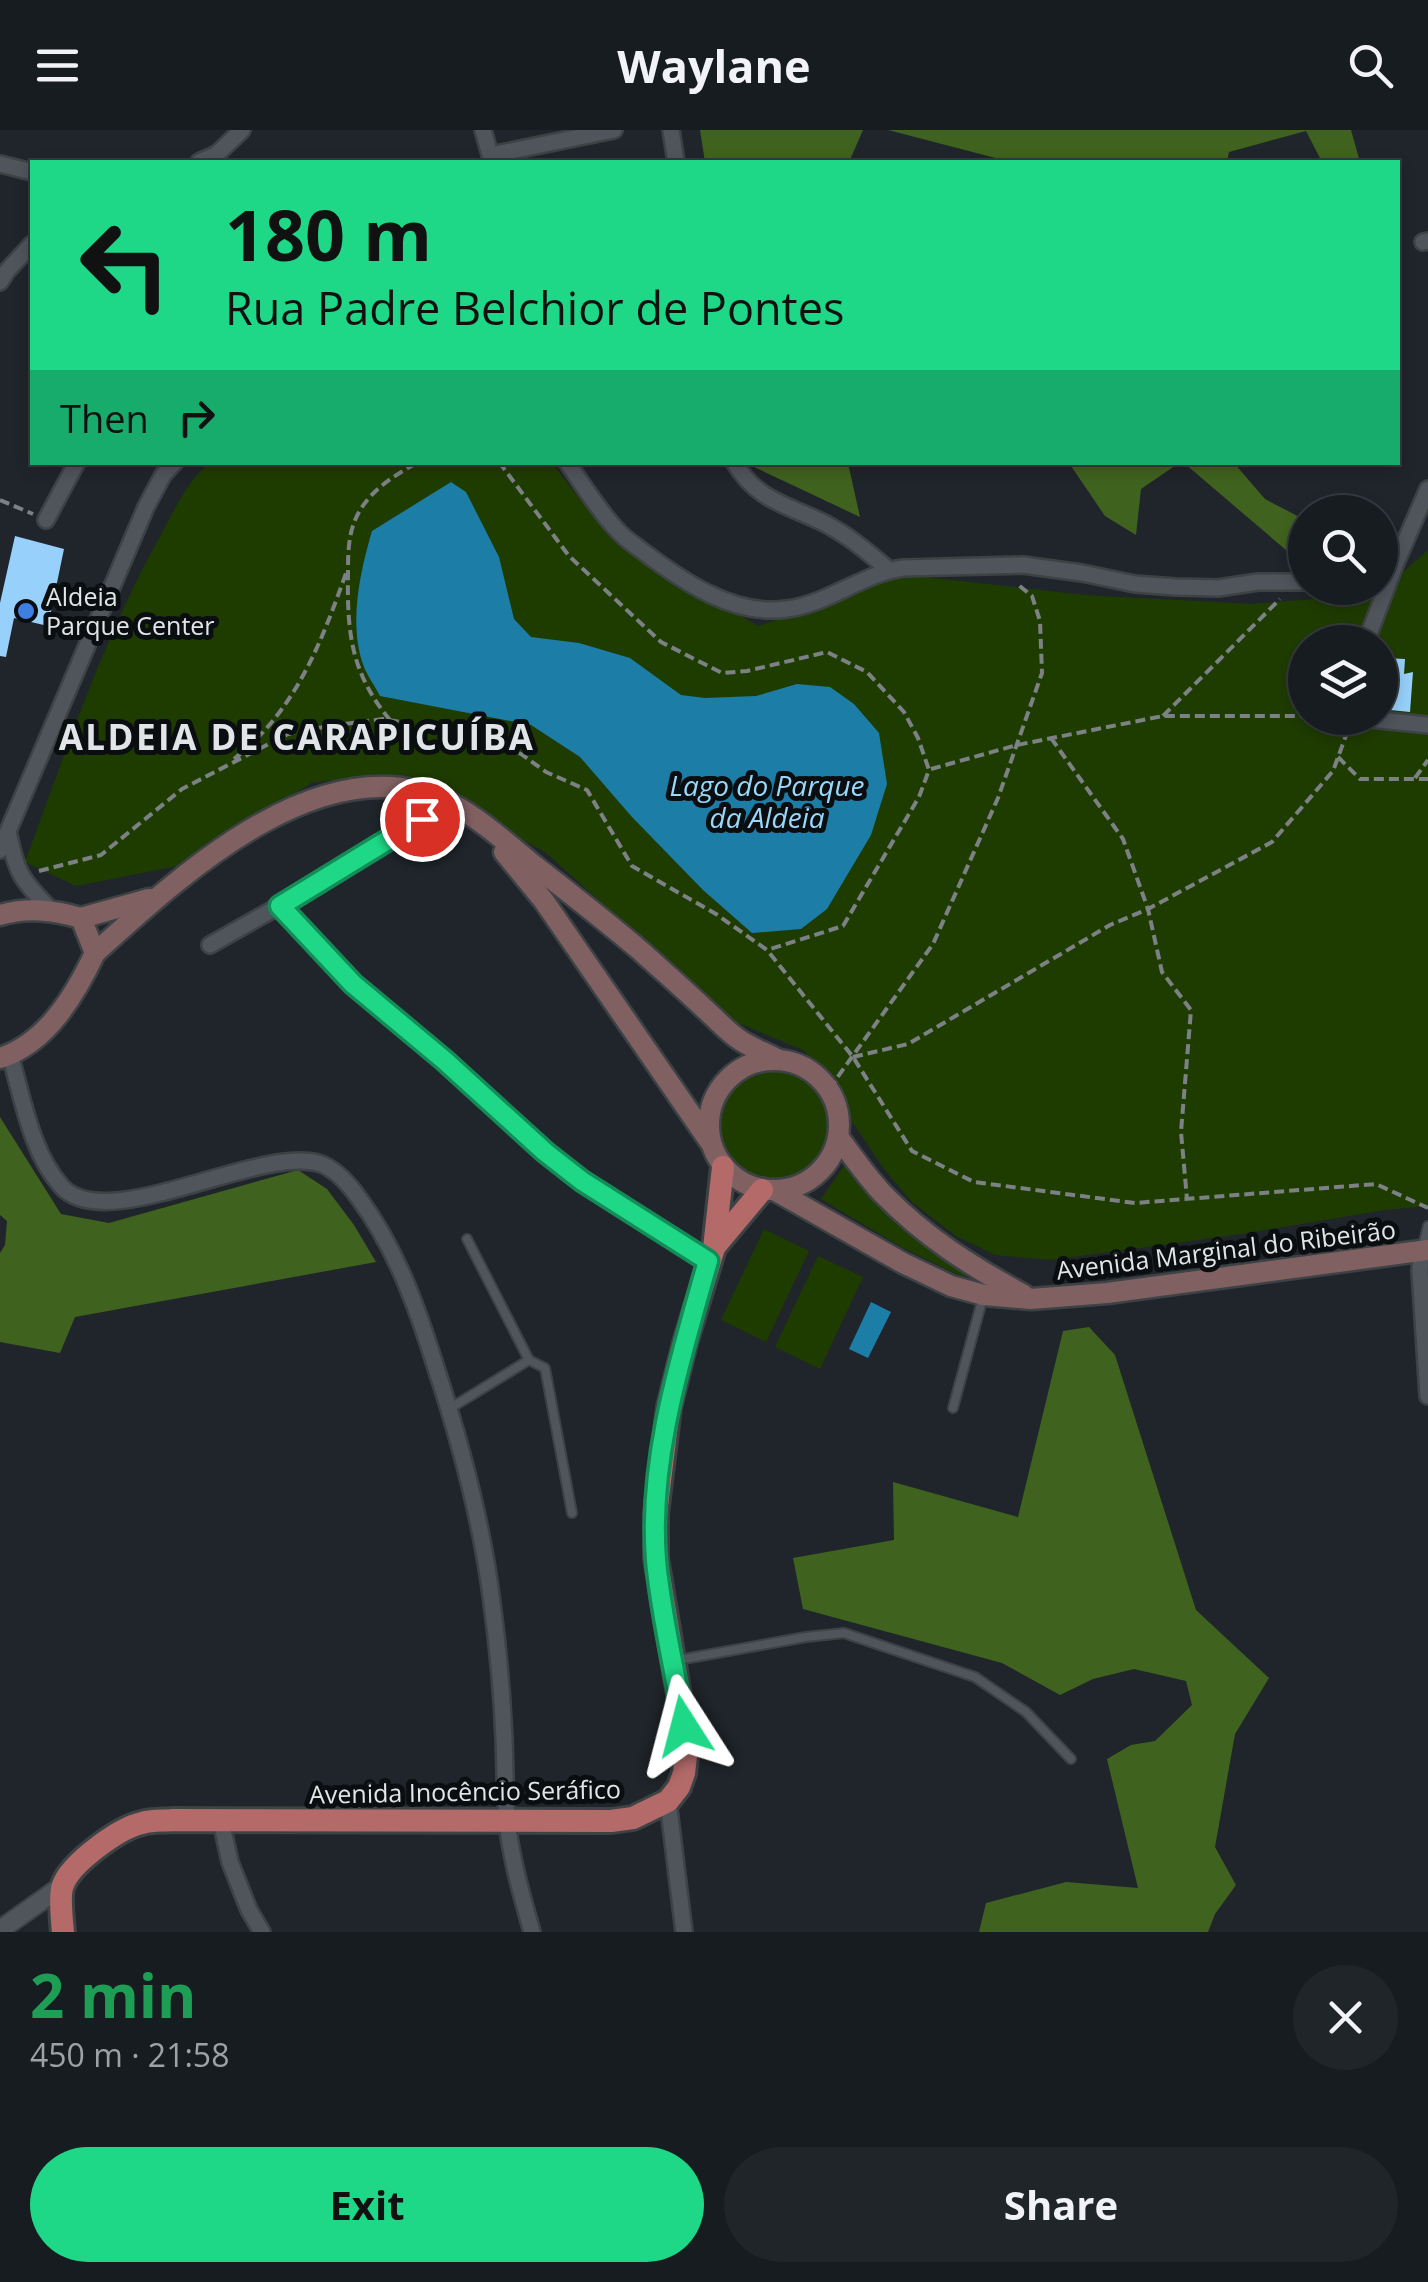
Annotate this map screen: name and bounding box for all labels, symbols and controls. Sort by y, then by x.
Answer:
text: Waylane [617,35,811,96]
icon: menu [30,38,85,93]
icon: search [1343,38,1398,93]
text: 180 m [225,186,432,282]
icon: left [60,200,190,330]
text: Rua Padre Belchior de Pontes [225,277,844,338]
icon: right [169,390,224,445]
text: Then [60,392,149,444]
map controls [1288,495,1398,735]
button: search [1288,495,1398,605]
place label: Aldeia Parque Center [46,579,215,642]
marker: Aldeia Parque Center [15,600,37,622]
button: layers [1288,625,1398,735]
district label: ALDEIA DE CARAPICUÍBA [59,713,535,760]
water label: Lago do Parque da Aldeia [669,766,865,836]
pin [380,777,465,862]
icon: arrive [395,792,450,847]
street label: Avenida Marginal do Ribeirão [1054,1211,1397,1287]
position arrow [632,1674,736,1778]
street label: Avenida Inocêncio Seráfico [309,1771,621,1811]
text: 2 min [30,1954,197,2036]
button: close [1293,1965,1398,2070]
text: 450 m · 21:58 [30,2033,229,2076]
button: Exit [30,2147,704,2262]
button: Share [724,2147,1398,2262]

